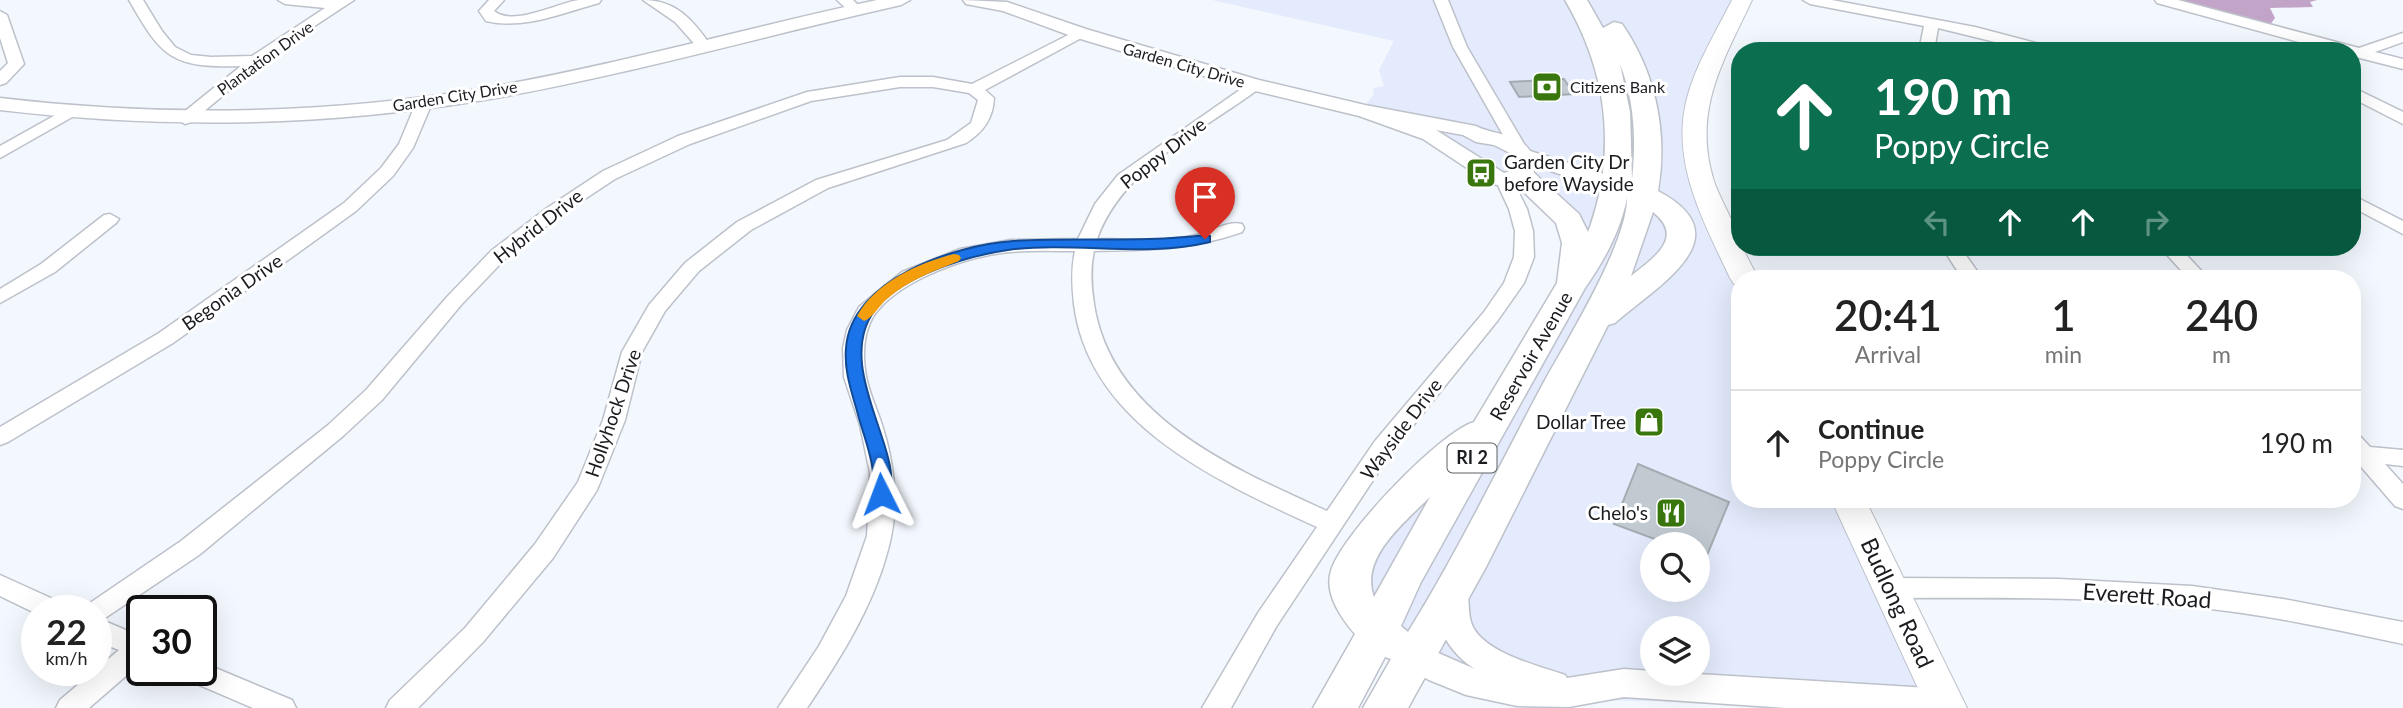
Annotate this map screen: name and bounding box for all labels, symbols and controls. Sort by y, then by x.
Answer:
street label: Plantation Drive [213,16,316,99]
street label: Garden City Drive [1121,38,1247,91]
text: 190 m [1874,67,2012,125]
bank icon: Citizens Bank [1530,70,1564,104]
icon: ahead [1759,70,1850,161]
street label: Garden City Drive [391,76,519,115]
place label: Citizens Bank [1570,77,1666,96]
street label: Poppy Drive [1115,112,1210,193]
text: Poppy Circle [1874,126,2050,165]
place label: Garden City Dr before Wayside [1504,150,1634,195]
bus stop icon: Garden City Dr before Wayside [1464,156,1498,190]
pin [1175,167,1235,239]
icon: arrive [1186,178,1224,216]
street label: Hybrid Drive [488,184,587,268]
icon: left [1918,203,1956,241]
icon: ahead [1991,203,2029,241]
icon: ahead [2064,203,2102,241]
icon: right [2137,203,2175,241]
street label: Begonia Drive [177,248,286,335]
street label: Reservoir Avenue [1484,287,1577,424]
text: 20:41 [1834,290,1942,340]
text: 1 [2051,290,2076,340]
text: 240 [2185,290,2258,340]
text: Arrival [1855,340,1921,368]
text: min [2045,340,2082,368]
text: m [2212,340,2231,368]
street label: Hollyhock Drive [580,346,645,480]
street label: Wayside Drive [1355,373,1446,484]
shop icon: Dollar Tree [1632,405,1666,439]
place label: Dollar Tree [1536,410,1626,433]
text: Continue [1818,413,1924,445]
icon: ahead [1759,424,1797,462]
text: 190 m [2260,427,2333,459]
road number: RI 2 [1448,444,1496,472]
text: Poppy Circle [1818,445,1944,473]
position arrow [844,457,918,531]
restaurant icon: Chelo's [1654,496,1688,530]
place label: Chelo's [1588,501,1648,524]
map controls [1640,532,1710,686]
button: search [1640,532,1710,602]
street label: Budlong Road [1856,533,1940,672]
street label: Everett Road [2082,577,2212,613]
speed limit sign: 30 [126,595,217,686]
text: 22 [46,610,87,652]
button: layers [1640,616,1710,686]
text: km/h [45,647,88,669]

